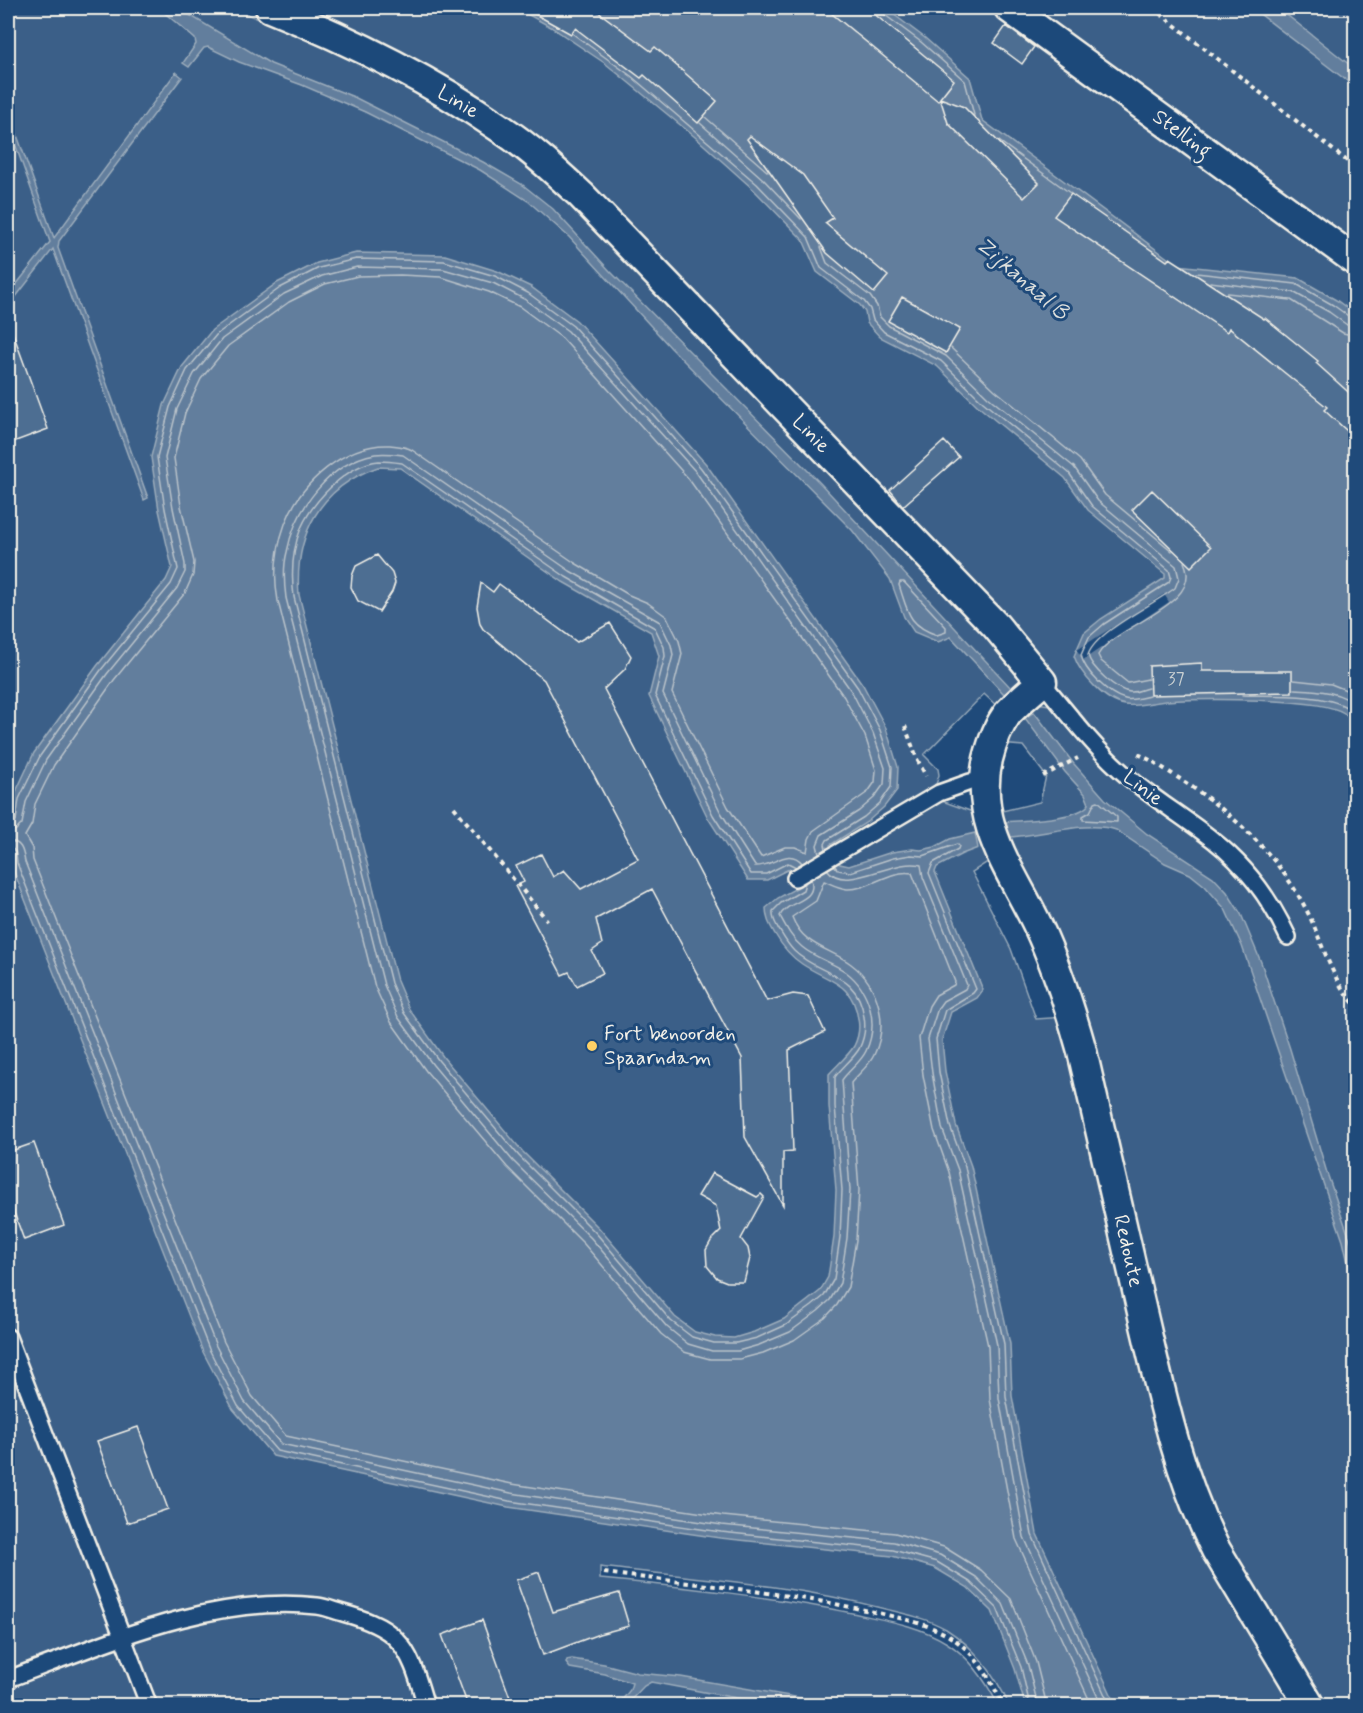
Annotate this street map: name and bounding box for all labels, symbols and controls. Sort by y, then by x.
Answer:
street label: Linie [432,79,484,125]
street label: Stelling [1146,103,1217,167]
water label: Zijkanaal B [970,231,1075,328]
street label: Linie [786,408,837,460]
house number: 37 [1167,667,1185,691]
street label: Linie [1117,763,1169,813]
place label: Fort benoorden Spaarndam [604,1020,736,1072]
marker: Fort benoorden Spaarndam [585,1039,599,1053]
street label: Redoute [1106,1212,1150,1290]

